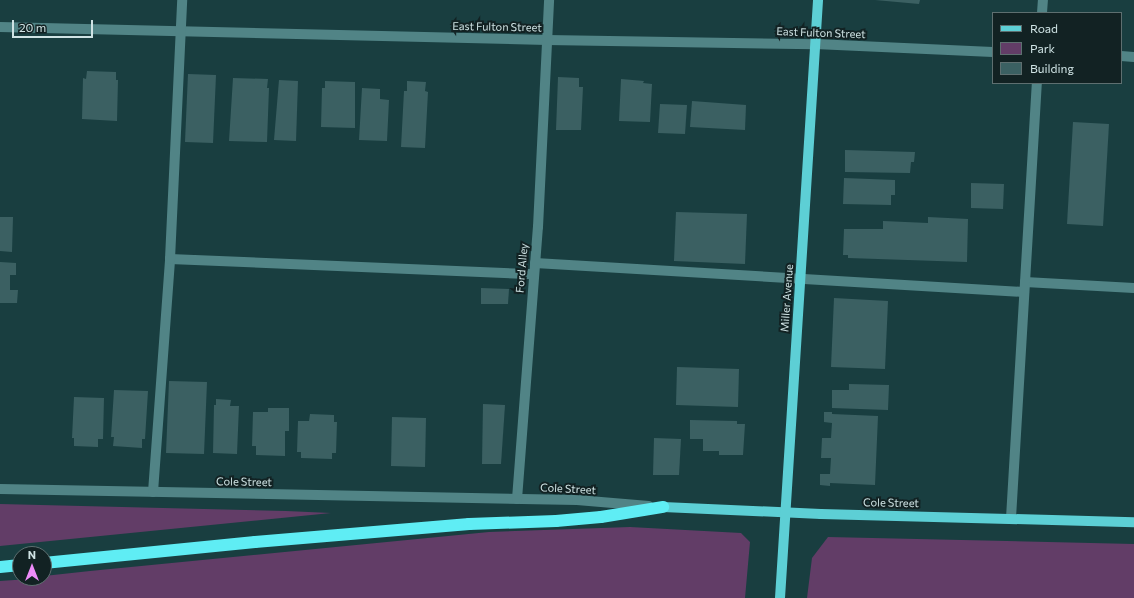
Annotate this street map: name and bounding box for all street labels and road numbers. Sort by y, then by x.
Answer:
street label: East Fulton Street [452,20,542,34]
street label: East Fulton Street [776,25,866,41]
street label: Ford Alley [513,243,531,293]
street label: Miller Avenue [778,264,796,332]
street label: Cole Street [216,475,272,489]
street label: Cole Street [540,481,596,497]
street label: Cole Street [863,496,919,510]

